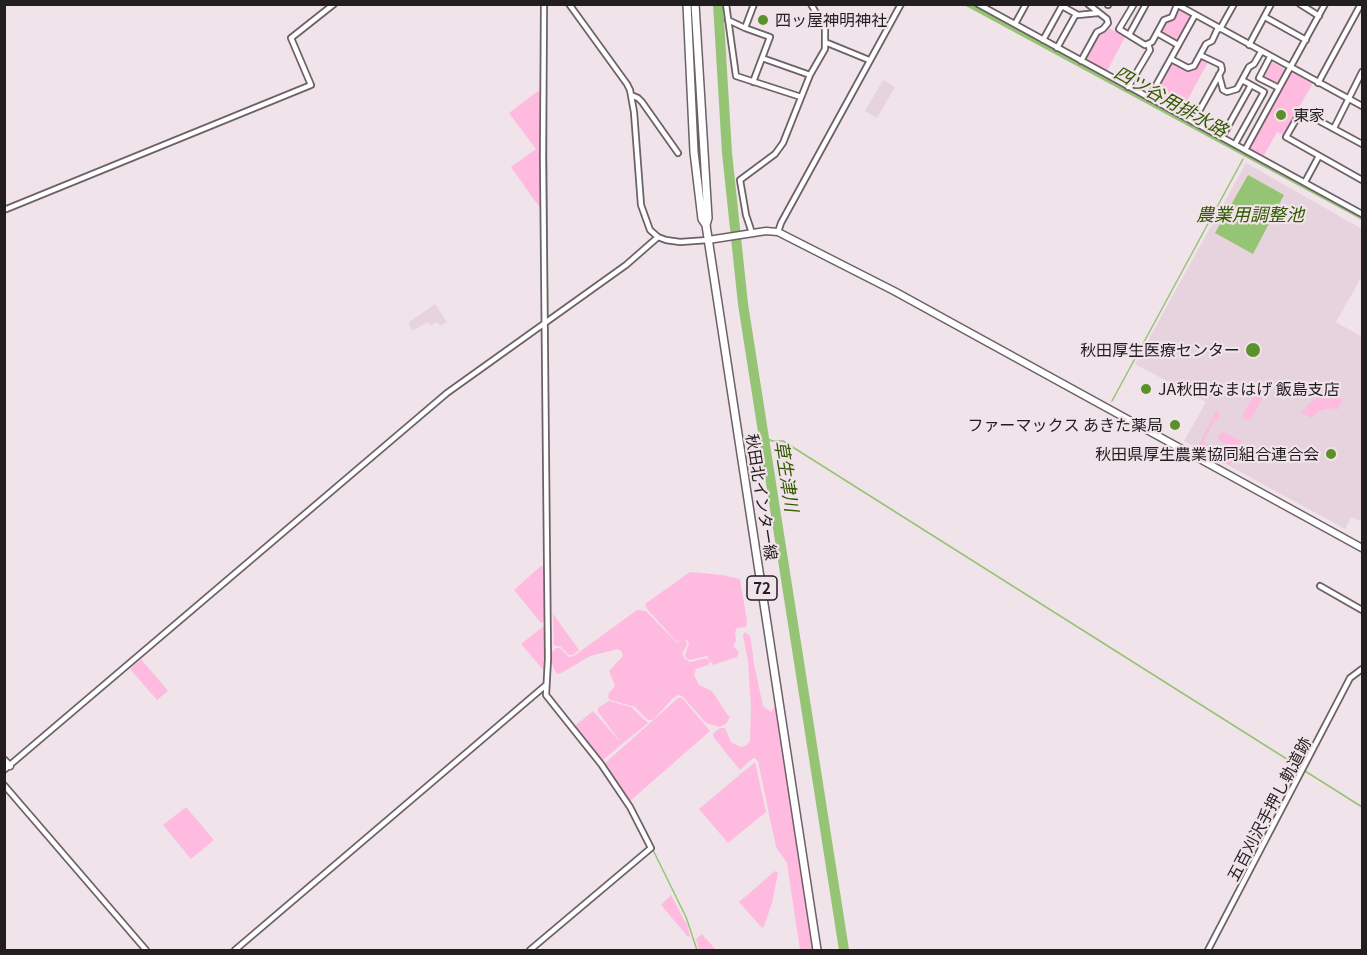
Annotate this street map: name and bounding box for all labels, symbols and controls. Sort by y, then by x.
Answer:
place label: 四ッ屋神明神社 [775,10,887,30]
marker: 四ッ屋神明神社 [756,13,770,27]
water label: 四ツ谷用排水路 [1111,61,1231,141]
place label: 東家 [1293,105,1325,125]
marker: 東家 [1274,108,1288,122]
water label: 農業用調整池 [1196,203,1304,225]
place label: 秋田厚生医療センター [1080,340,1240,360]
marker: 秋田厚生医療センター [1244,341,1262,359]
place label: JA秋田なまはげ 飯島支店 [1158,379,1340,399]
marker: JA秋田なまはげ 飯島支店 [1139,382,1153,396]
place label: ファーマックス あきた薬局 [967,415,1163,435]
marker: ファーマックス あきた薬局 [1168,418,1182,432]
street label: 秋田北インター線 [743,432,781,562]
water label: 草生津川 [771,439,803,513]
place label: 秋田県厚生農業協同組合連合会 [1095,444,1319,464]
marker: 秋田県厚生農業協同組合連合会 [1324,447,1338,461]
road number: 72 [747,576,777,600]
street label: 五百刈沢手押し軌道跡 [1223,734,1315,884]

